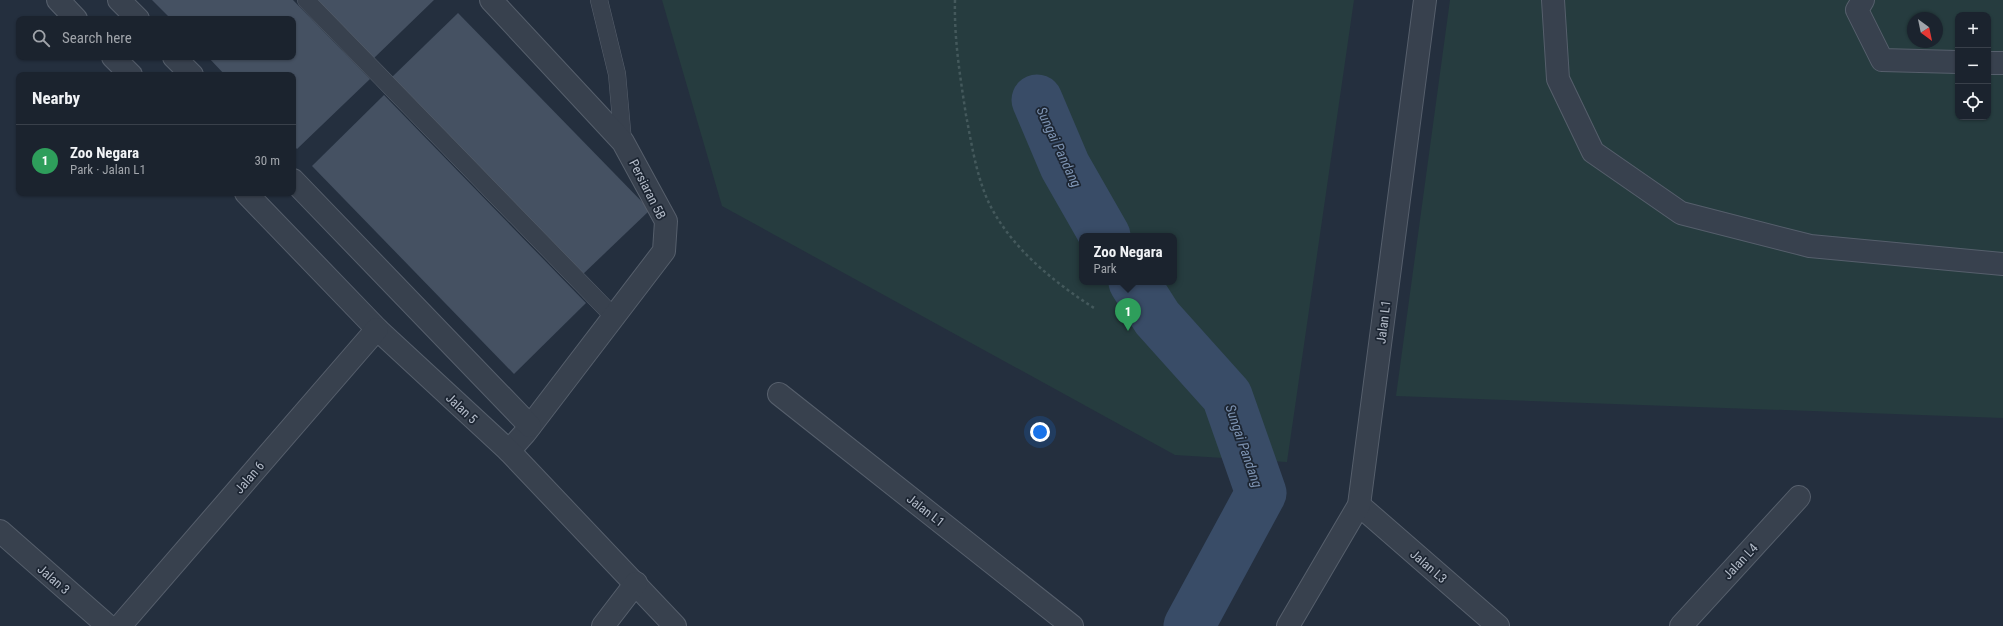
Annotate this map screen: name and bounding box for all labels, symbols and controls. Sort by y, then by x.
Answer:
north arrow [1907,12,1943,48]
map controls [1955,12,1991,120]
button: + [1955,12,1991,48]
search box [16,16,296,60]
icon: search [30,27,52,49]
text: Search here [62,29,132,47]
button: − [1955,48,1991,84]
button: locate [1955,84,1991,120]
text: Nearby [32,88,80,108]
water label: Sungai Pandang [1033,104,1085,190]
text: Zoo Negara [70,144,139,162]
text: 1 [42,153,48,168]
text: 30 m [254,153,280,168]
street label: Persiaran 5B [626,157,669,222]
text: Park · Jalan L1 [70,162,146,177]
popup [1079,233,1177,285]
text: Zoo Negara [1094,243,1162,261]
text: Park [1094,261,1117,276]
pin: 1 [1115,298,1141,331]
street label: Jalan L1 [1373,300,1394,345]
street label: Jalan 5 [443,390,480,427]
water label: Sungai Pandang [1222,402,1266,490]
your location [1030,422,1050,442]
street label: Jalan 6 [231,458,267,496]
street label: Jalan L1 [904,491,947,530]
street label: Jalan L4 [1720,540,1761,582]
street label: Jalan L3 [1407,546,1450,586]
street label: Jalan 3 [35,561,73,597]

